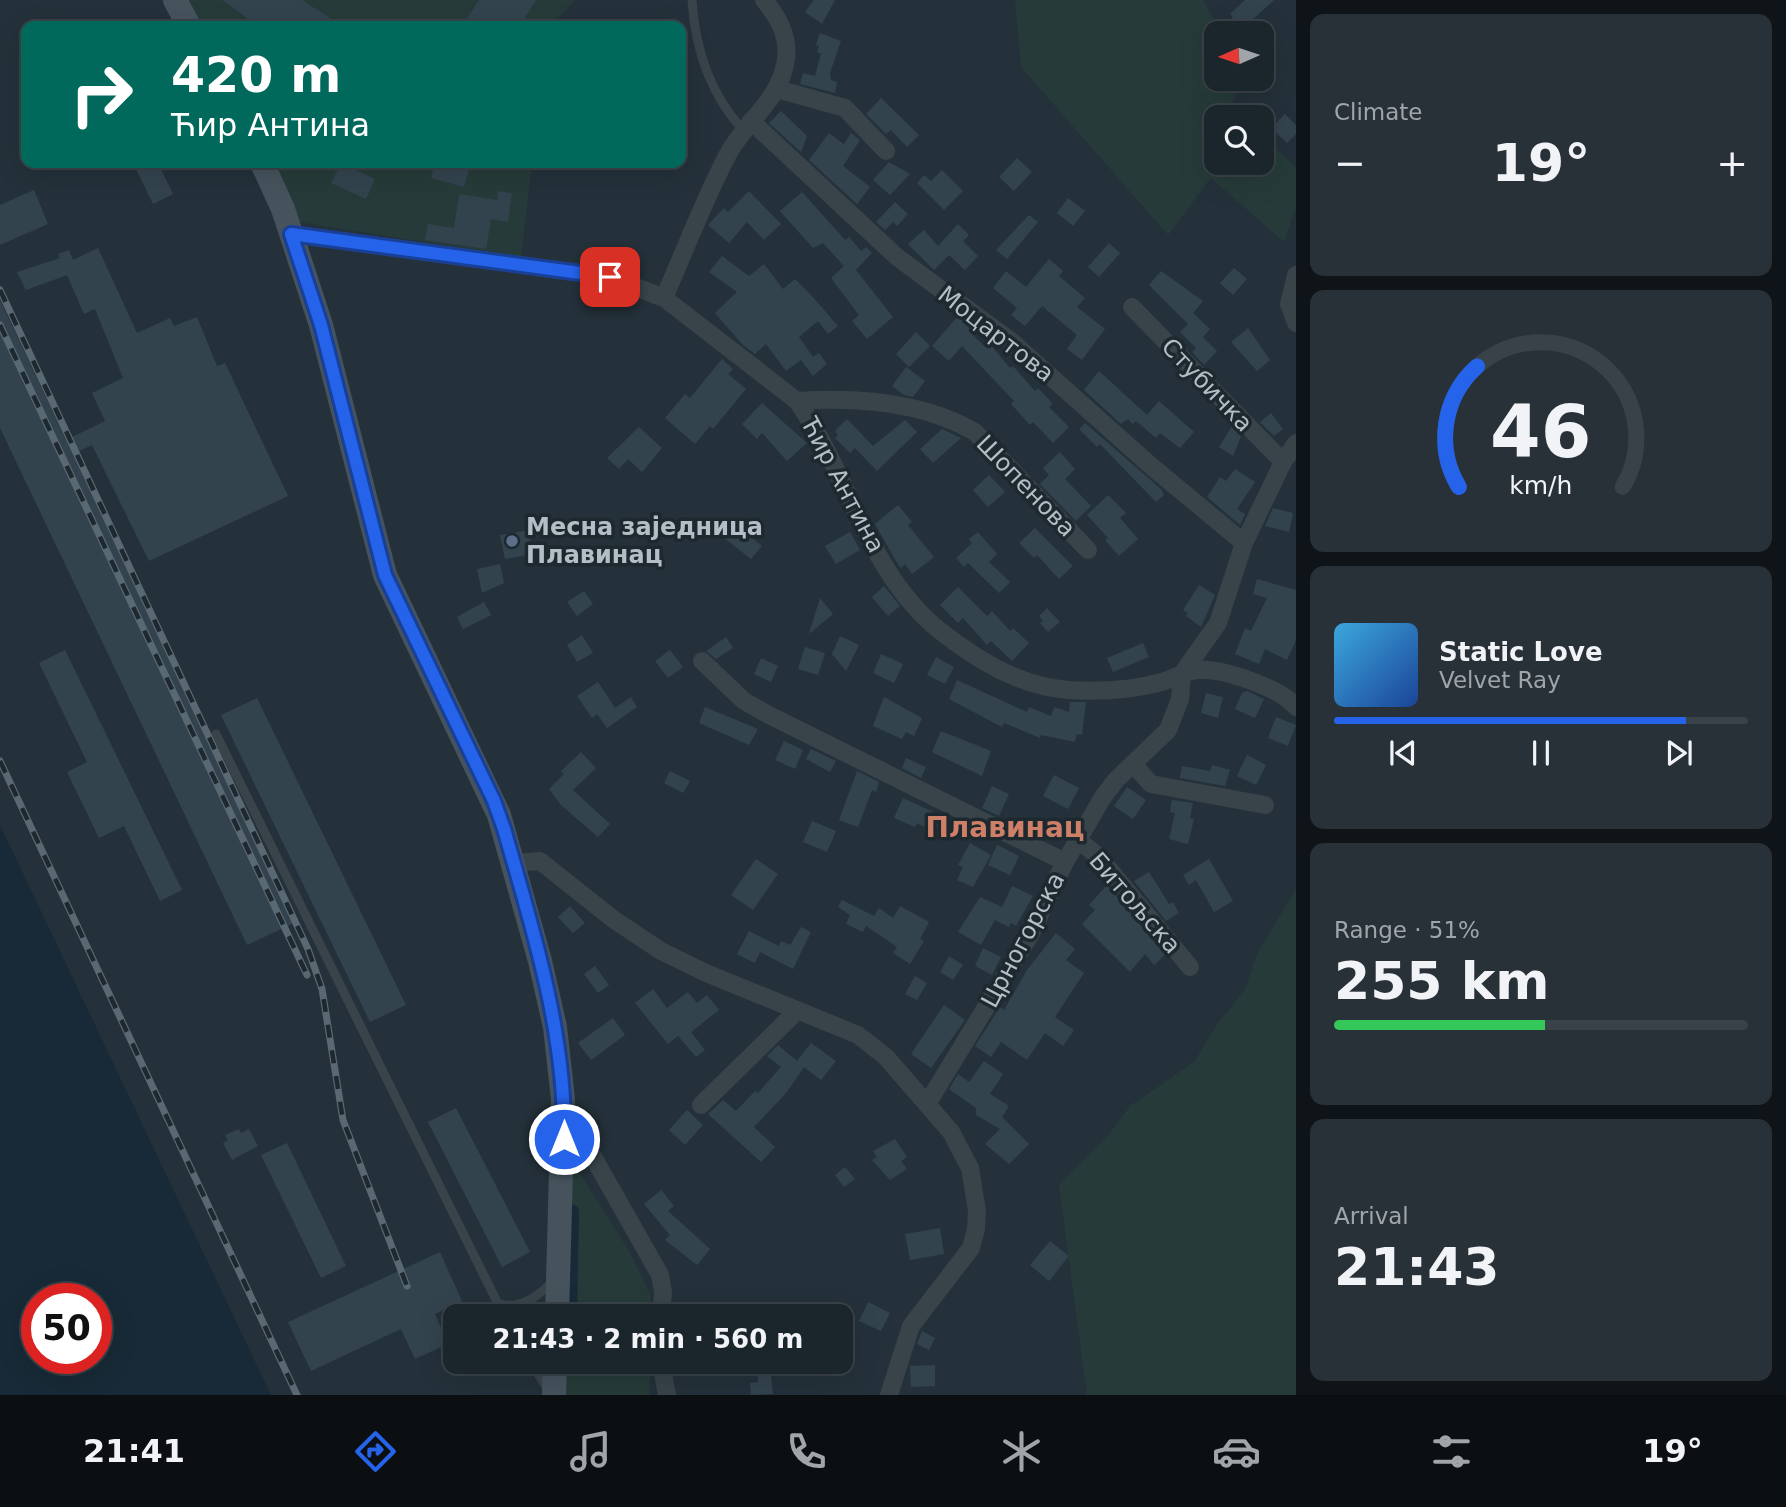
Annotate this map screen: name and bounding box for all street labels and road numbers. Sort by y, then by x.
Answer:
street label: Моцартова [933,280,1059,388]
street label: Стубичка [1156,333,1258,437]
street label: Ћир Антина [795,412,890,558]
street label: Шопенова [971,430,1081,542]
street label: Битољска [1084,847,1186,959]
street label: Црногорска [976,868,1070,1012]

